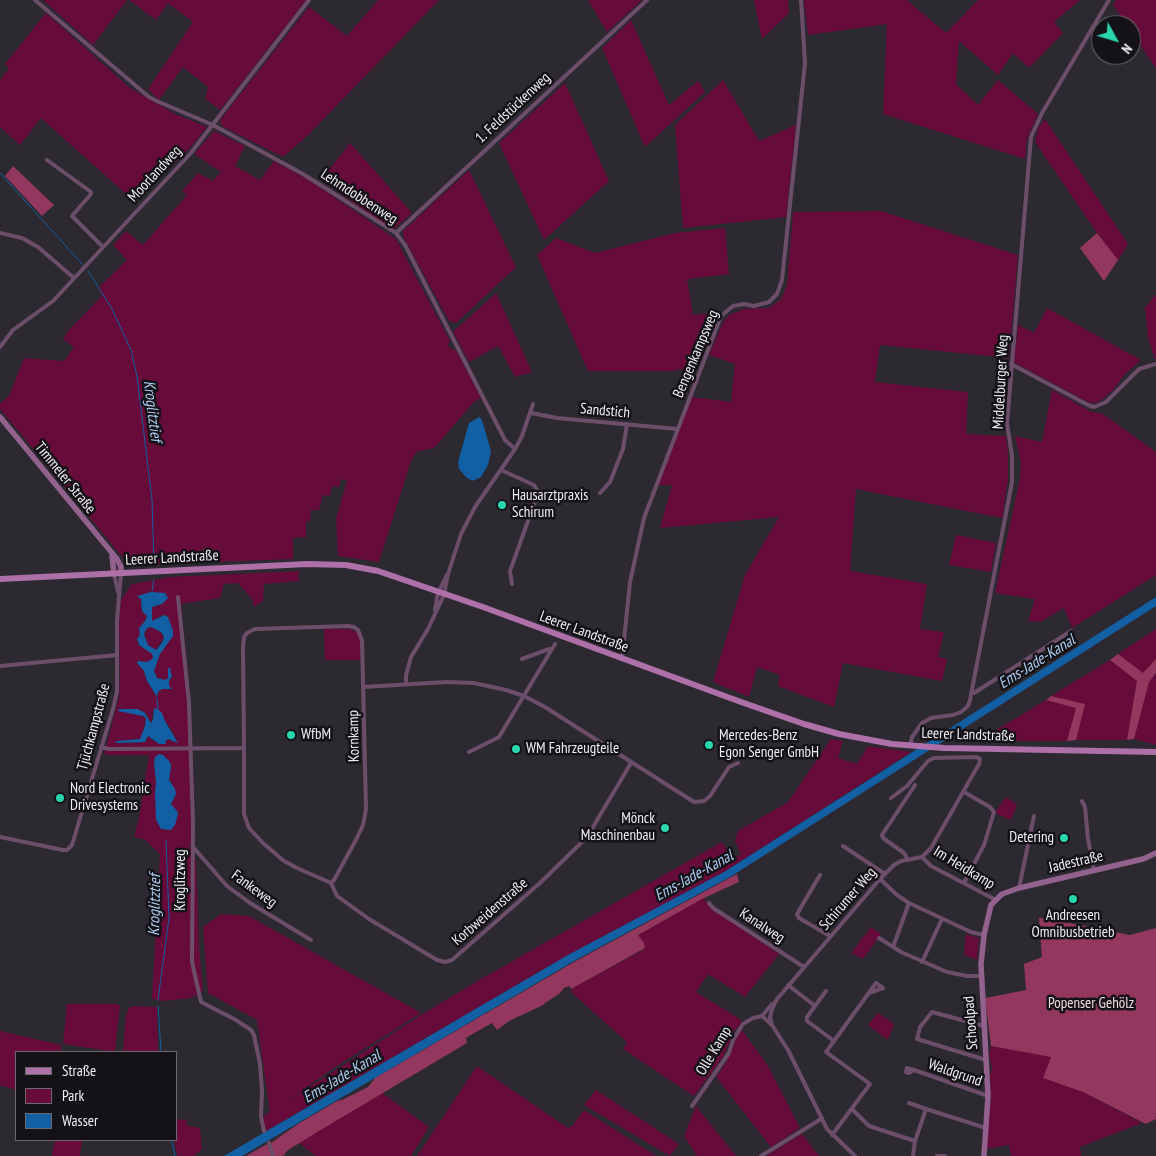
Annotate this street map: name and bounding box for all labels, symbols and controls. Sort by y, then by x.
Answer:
north arrow [1091,15,1141,65]
text: N [1118,40,1136,57]
street label: 1. Feldstückenweg [472,69,554,147]
street label: Moorlandweg [124,142,186,206]
street label: Lehmdobbenweg [317,165,401,229]
street label: Bengenkampsweg [669,307,723,401]
street label: Middelburger Weg [990,334,1012,430]
water label: Kroglitztief [139,379,165,443]
street label: Sandstich [579,400,631,422]
street label: Timmeler Straße [31,439,99,517]
place label: Hausarztpraxis Schirum [512,487,588,522]
marker: Hausarztpraxis Schirum [496,499,508,511]
street label: Leerer Landstraße [125,547,219,569]
street label: Leerer Landstraße [537,608,631,656]
water label: Ems-Jade-Kanal [995,631,1079,693]
street label: Tjüchkampstraße [74,682,114,772]
street label: Kornkamp [345,710,363,762]
street label: Leerer Landstraße [921,724,1015,746]
place label: WfbM [301,726,331,744]
place label: Mercedes-Benz Egon Senger GmbH [719,727,819,762]
marker: WfbM [285,729,297,741]
marker: Mercedes-Benz Egon Senger GmbH [703,739,715,751]
place label: WM Fahrzeugteile [526,740,619,758]
marker: WM Fahrzeugteile [510,743,522,755]
place label: Nord Electronic Drivesystems [70,780,150,815]
marker: Nord Electronic Drivesystems [54,792,66,804]
place label: Mönck Maschinenbau [581,810,655,845]
marker: Mönck Maschinenbau [659,822,671,834]
place label: Detering [1009,829,1054,847]
marker: Detering [1058,832,1070,844]
street label: Im Heidkamp [930,843,998,893]
water label: Ems-Jade-Kanal [651,847,737,905]
street label: Jadestraße [1047,847,1105,877]
street label: Kroglitzweg [172,849,190,911]
street label: Schirumer Weg [816,864,880,934]
street label: Fankeweg [228,866,280,912]
water label: Kroglitztief [145,874,165,936]
street label: Korbweidenstraße [449,874,531,950]
marker: Andreesen Omnibusbetrieb [1067,893,1079,905]
street label: Kanalweg [736,905,788,947]
place label: Andreesen Omnibusbetrieb [1032,907,1114,942]
park label: Popenser Gehölz [1048,995,1134,1013]
street label: Schoolpad [960,996,982,1050]
street label: Olle Kamp [692,1023,736,1079]
water label: Ems-Jade-Kanal [300,1046,384,1108]
legend [15,1051,178,1141]
street label: Waldgrund [926,1055,984,1091]
text: Straße [62,1061,96,1080]
text: Park [62,1086,84,1105]
text: Wasser [62,1111,98,1130]

